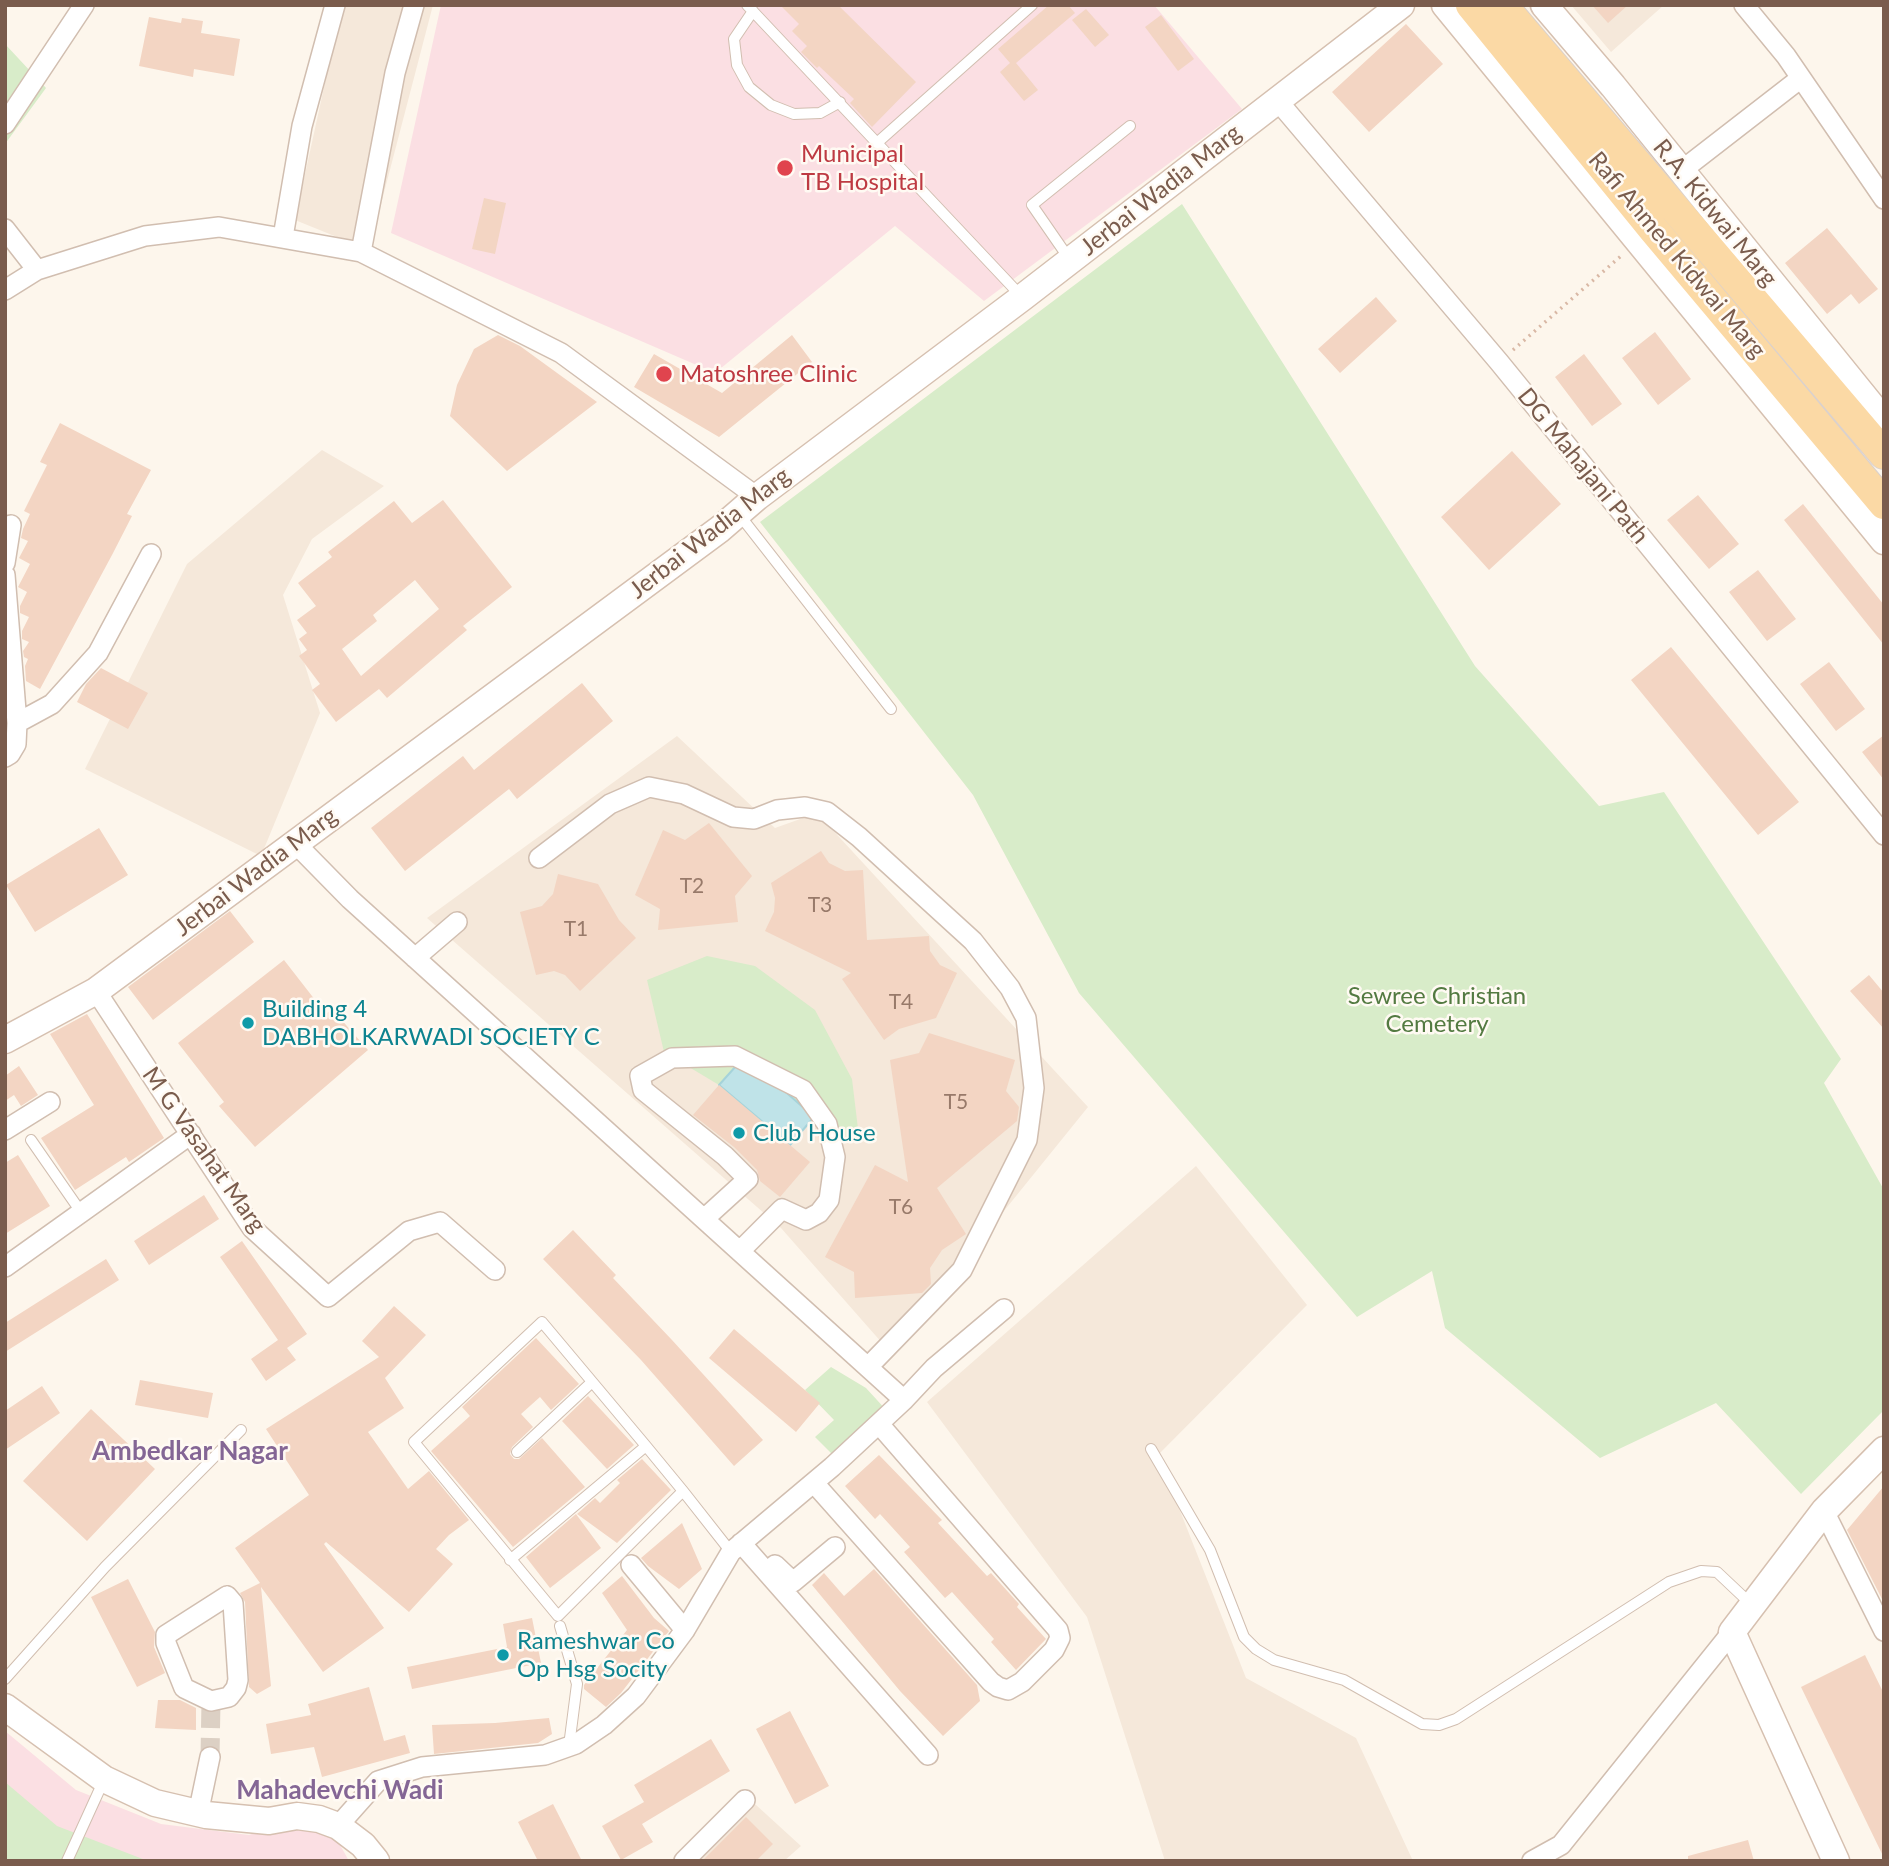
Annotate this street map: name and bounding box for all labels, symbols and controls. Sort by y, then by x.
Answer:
street label: Jerbai Wadia Marg [1075,118,1247,262]
street label: R.A. Kidwai Marg [1647,134,1783,292]
place label: Municipal TB Hospital [801,140,924,196]
street label: Rafi Ahmed Kidwai Marg [1582,146,1772,364]
marker: Municipal TB Hospital [775,158,795,178]
place label: Matoshree Clinic [680,360,857,388]
marker: Matoshree Clinic [654,364,674,384]
street label: DG Mahajani Path [1511,382,1655,550]
street label: Jerbai Wadia Marg [624,461,796,605]
street label: Jerbai Wadia Marg [169,802,343,942]
house number: T2 [680,873,704,899]
house number: T3 [808,892,832,918]
house number: T1 [564,916,588,942]
park label: Sewree Christian Cemetery [1348,982,1526,1038]
house number: T4 [889,989,913,1015]
place label: Building 4 DABHOLKARWADI SOCIETY C [262,995,600,1051]
marker: Building 4 DABHOLKARWADI SOCIETY C [240,1015,256,1031]
street label: M G Vasahat Marg [136,1062,272,1238]
house number: T5 [944,1089,968,1115]
place label: Club House [753,1119,876,1147]
marker: Club House [731,1125,747,1141]
house number: T6 [889,1194,913,1220]
district label: Ambedkar Nagar [92,1436,288,1468]
place label: Rameshwar Co Op Hsg Socity [517,1627,675,1683]
marker: Rameshwar Co Op Hsg Socity [495,1647,511,1663]
district label: Mahadevchi Wadi [236,1775,444,1807]

